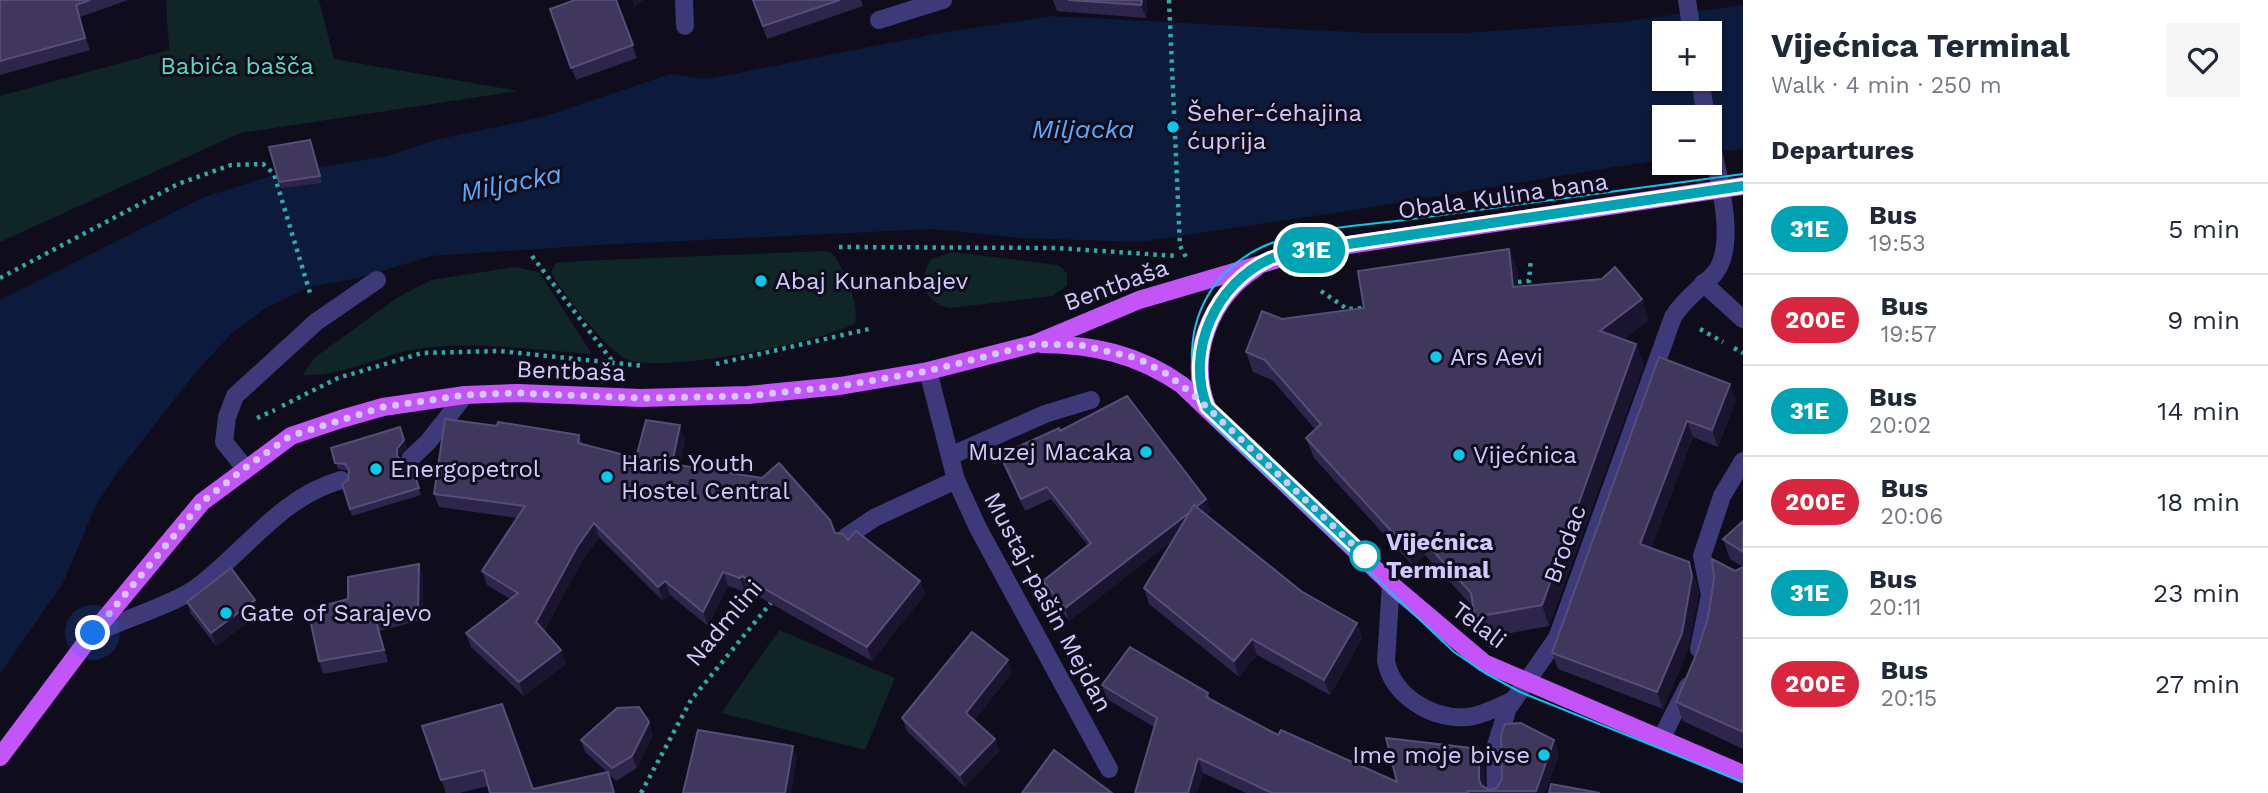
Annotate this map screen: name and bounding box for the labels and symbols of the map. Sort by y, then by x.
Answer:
park label: Babića bašča [160,52,314,80]
place label: Šeher-ćehajina ćuprija [1187,99,1362,155]
water label: Miljacka [1032,114,1134,144]
marker: Šeher-ćehajina ćuprija [1165,119,1181,135]
water label: Miljacka [458,158,564,208]
street label: Obala Kulina bana [1396,167,1610,225]
line badge: 31E [1271,227,1351,273]
street label: Bentbaša [1060,253,1172,317]
place label: Abaj Kunanbajev [775,267,969,295]
marker: Abaj Kunanbajev [753,273,769,289]
place label: Ars Aevi [1450,343,1543,371]
marker: Ars Aevi [1428,349,1444,365]
street label: Bentbaša [516,355,626,387]
place label: Muzej Macaka [968,438,1132,466]
place label: Vijećnica [1473,441,1577,469]
marker: Muzej Macaka [1138,444,1154,460]
marker: Vijećnica [1451,447,1467,463]
place label: Haris Youth Hostel Central [621,449,790,505]
place label: Energopetrol [390,455,541,483]
marker: Energopetrol [368,461,384,477]
marker: Haris Youth Hostel Central [599,469,615,485]
street label: Mustaj-pašin Mejdan [978,487,1118,717]
street label: Brodac [1538,501,1592,587]
place label: Vijećnica Terminal [1386,528,1493,584]
marker: Vijećnica Terminal [1350,541,1380,571]
street label: Nadmlini [680,574,768,672]
street label: Telali [1446,596,1512,654]
place label: Gate of Sarajevo [240,599,432,627]
marker: Gate of Sarajevo [218,605,234,621]
your location [75,615,110,650]
place label: Ime moje bivse [1352,741,1530,769]
marker: Ime moje bivse [1536,747,1552,763]

